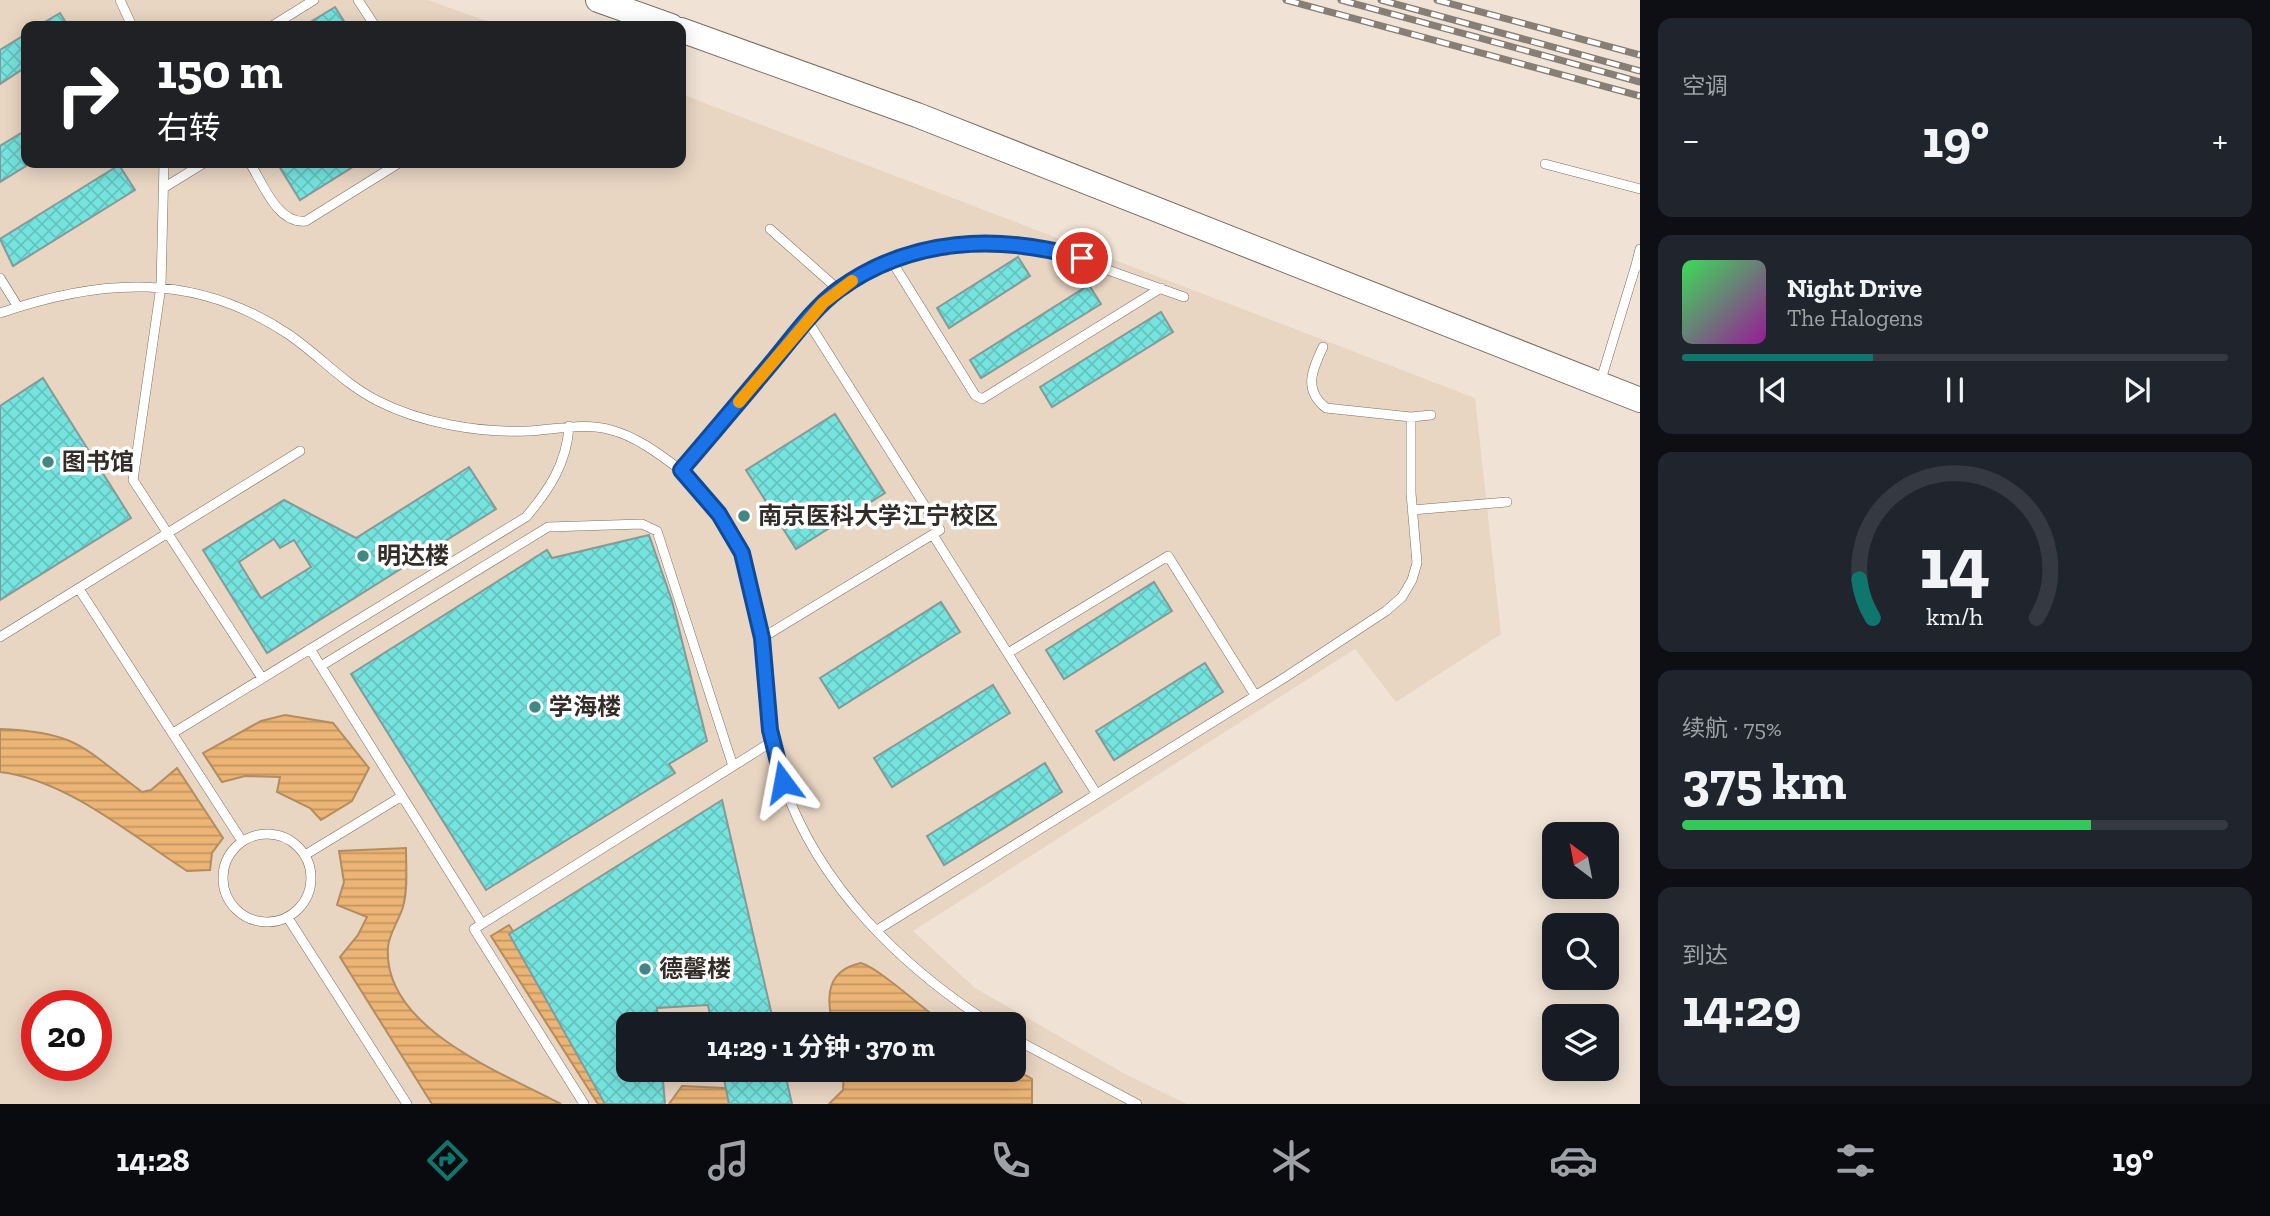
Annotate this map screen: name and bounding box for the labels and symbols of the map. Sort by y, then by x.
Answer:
pin [1052,228,1112,288]
place label: 图书馆 [62,447,134,476]
marker: 图书馆 [40,454,56,470]
place label: 南京医科大学江宁校区 [758,501,998,530]
marker: 南京医科大学江宁校区 [736,508,752,524]
place label: 明达楼 [377,541,449,570]
marker: 明达楼 [355,548,371,564]
place label: 学海楼 [549,692,621,721]
marker: 学海楼 [527,699,543,715]
position arrow [746,745,820,819]
north arrow [1542,822,1619,900]
place label: 德馨楼 [659,954,731,983]
marker: 德馨楼 [637,961,653,977]
speed limit sign: 20 [21,990,112,1081]

